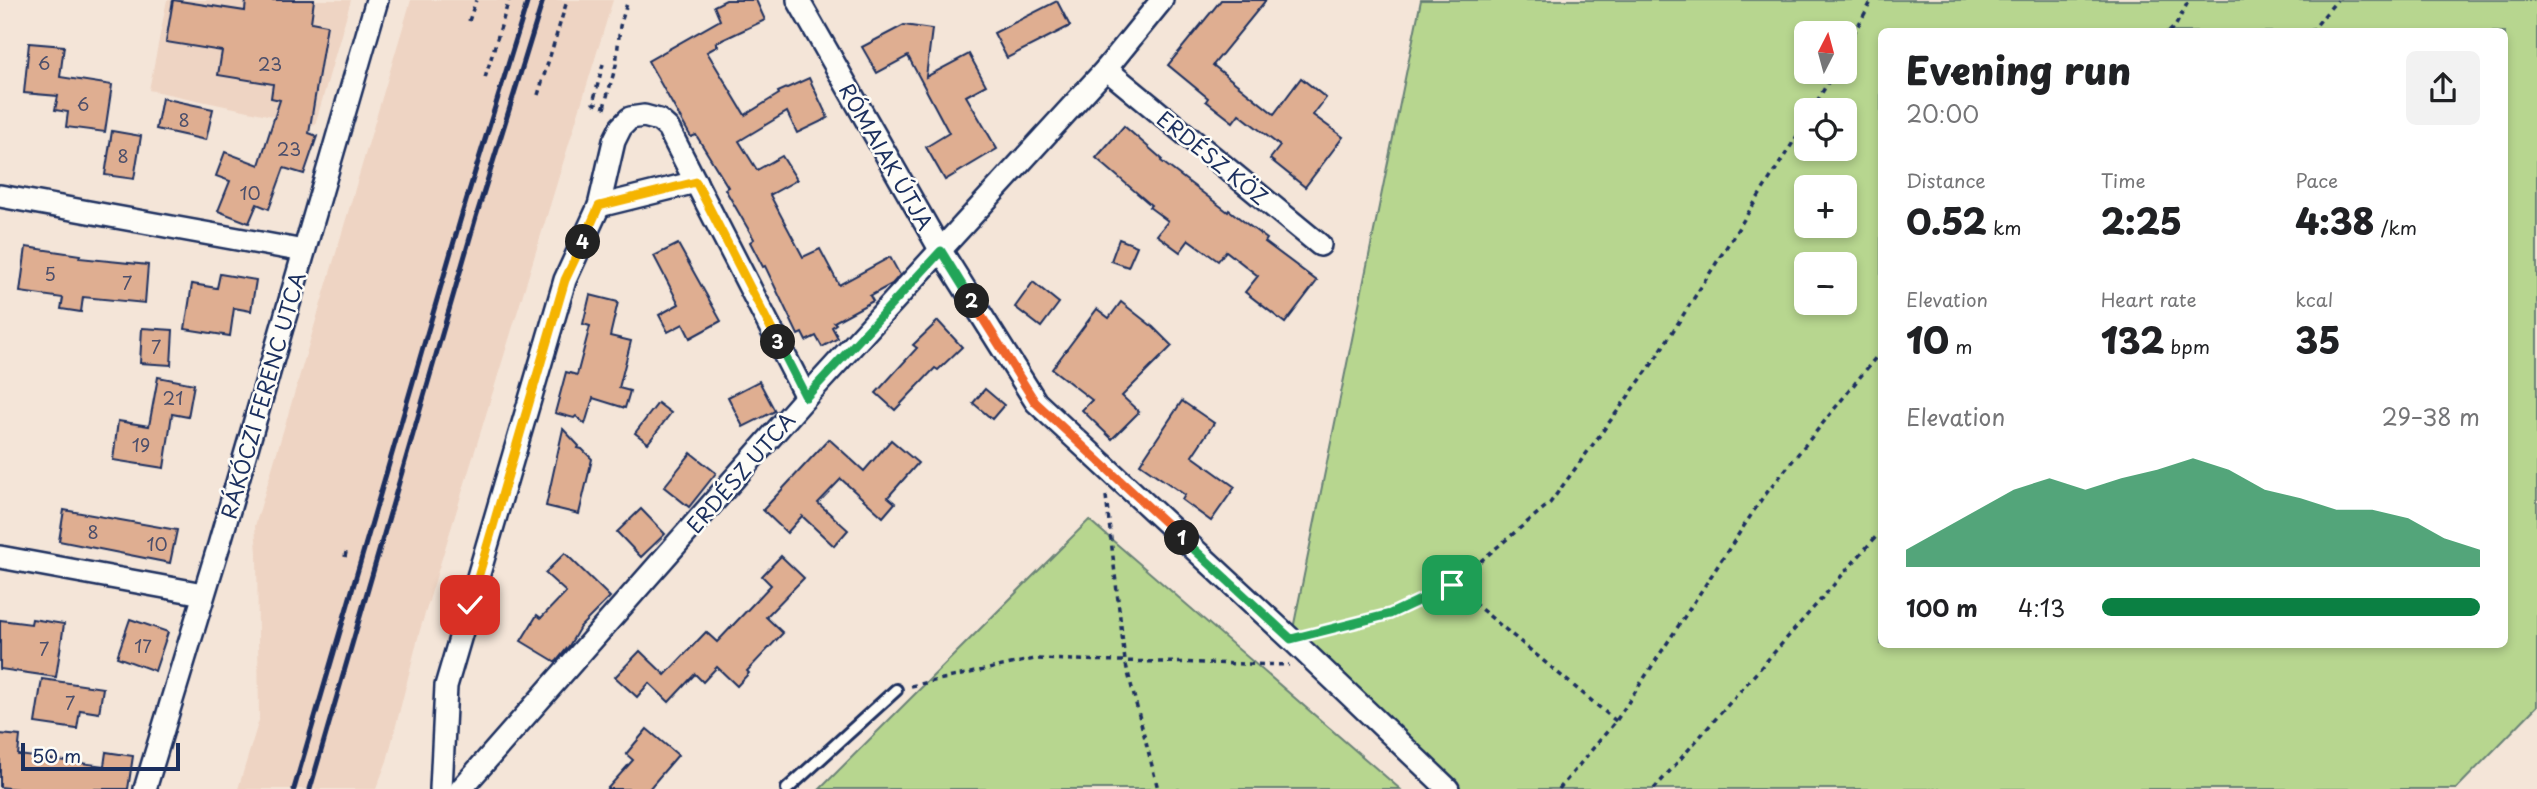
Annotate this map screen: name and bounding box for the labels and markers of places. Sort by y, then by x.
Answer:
pin: 4 [566,224,600,260]
pin: 2 [954,284,990,318]
pin: 3 [760,324,796,360]
pin: 1 [1164,520,1200,556]
pin [1422,555,1482,615]
pin [440,575,500,635]

